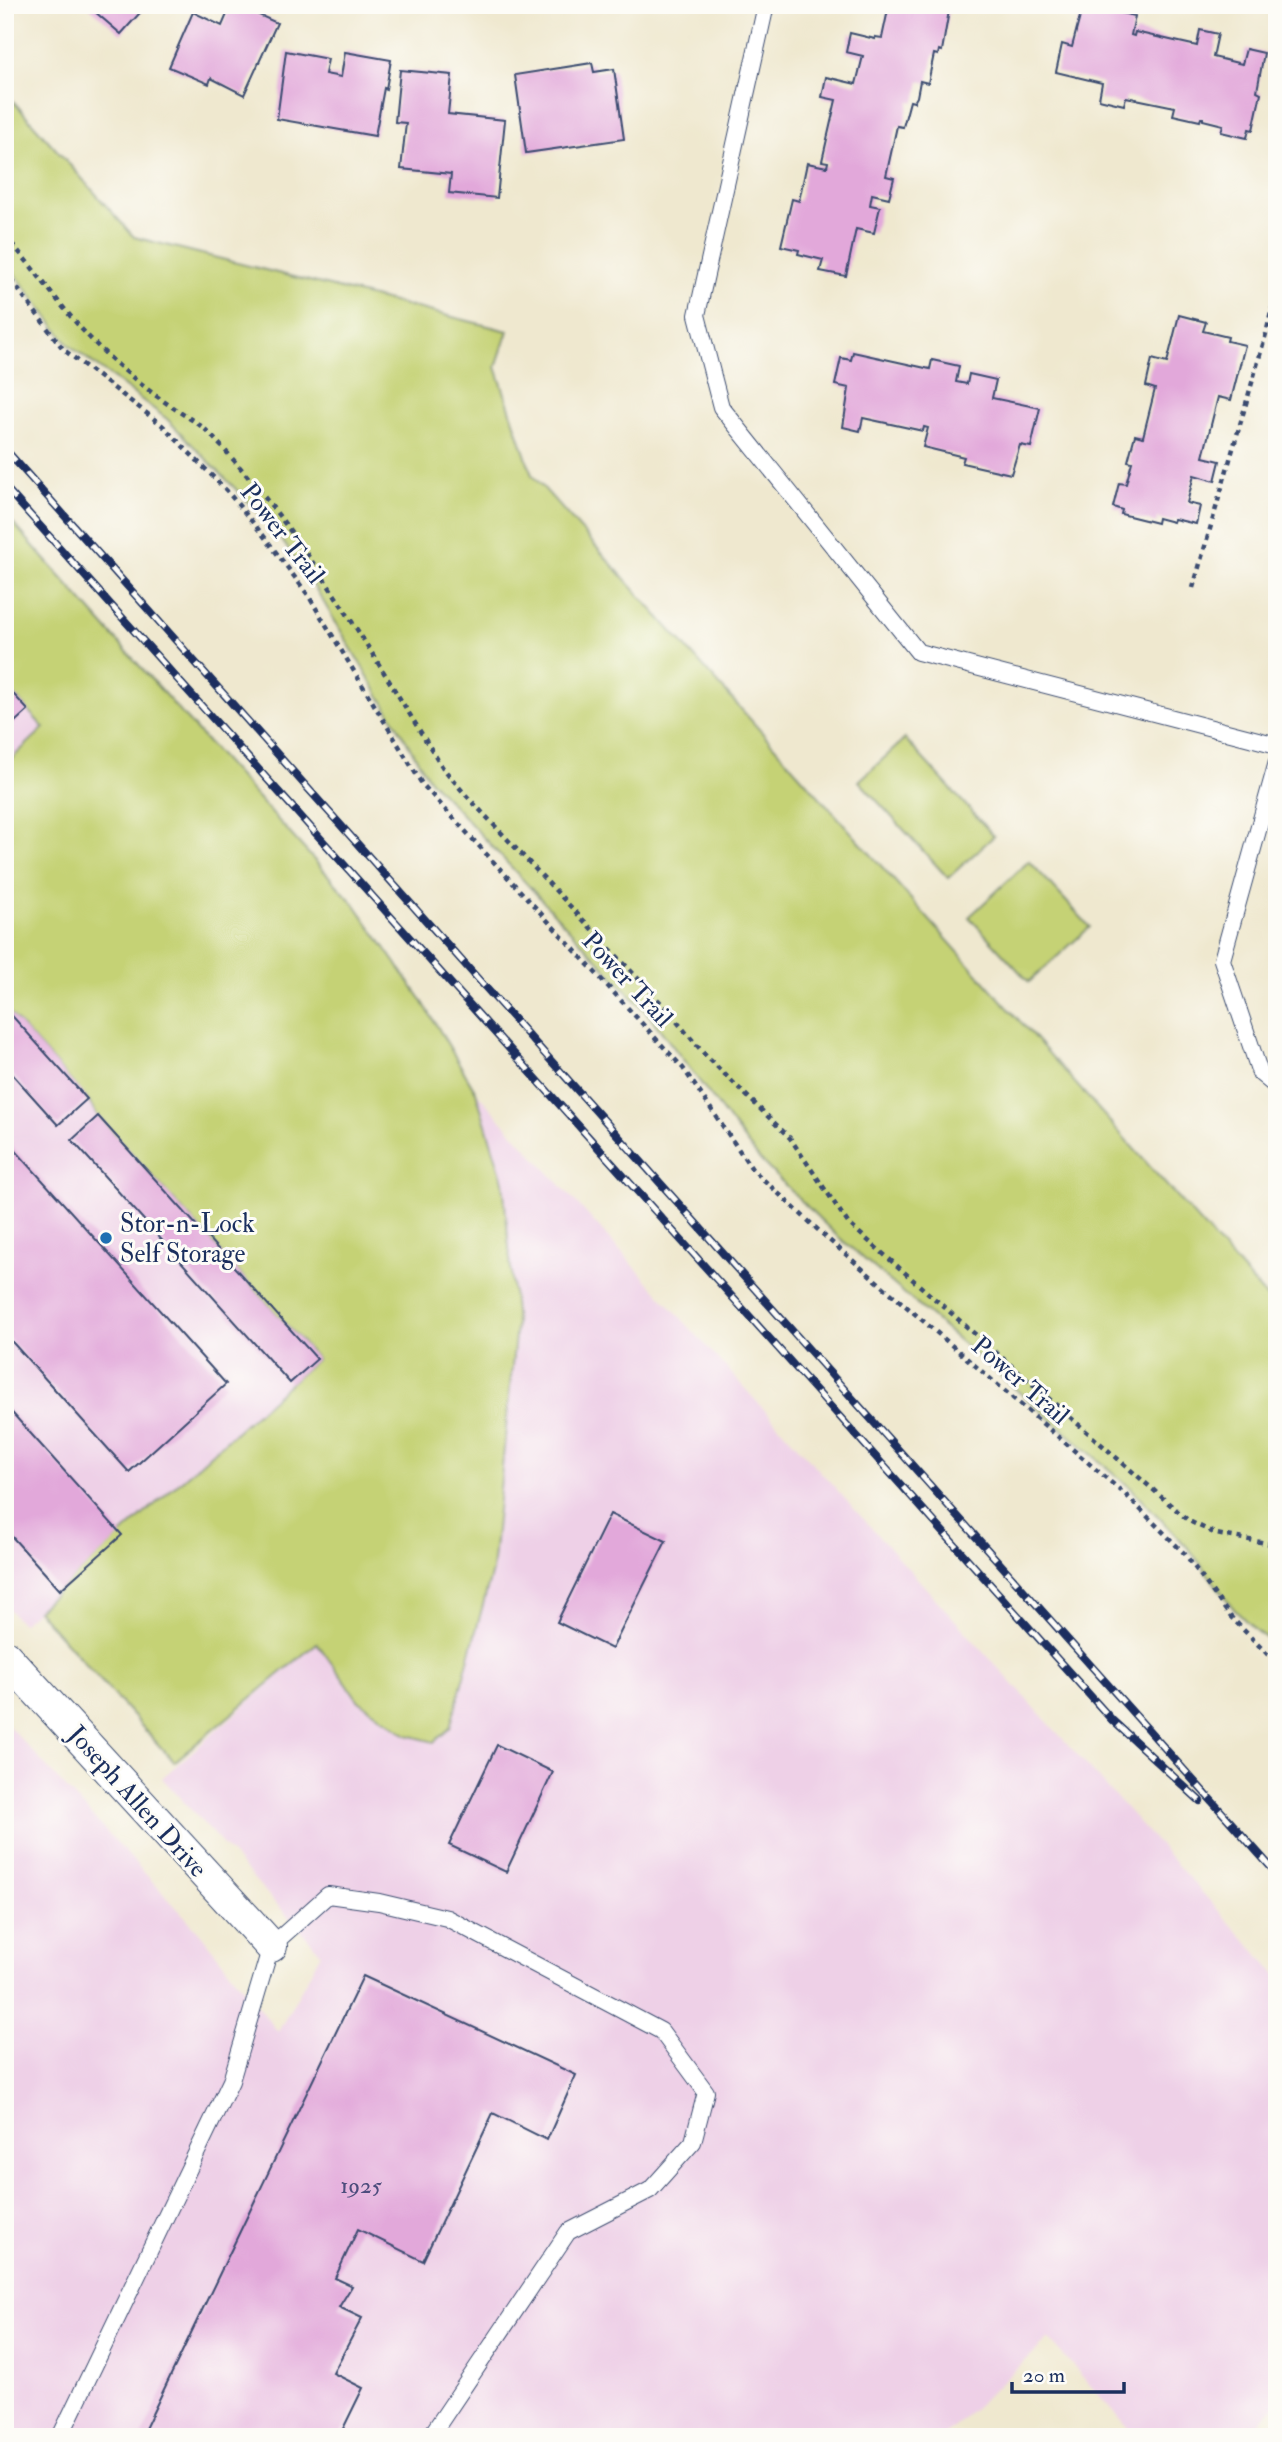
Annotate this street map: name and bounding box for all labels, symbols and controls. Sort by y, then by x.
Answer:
street label: Power Trail [233,477,332,591]
street label: Power Trail [575,925,680,1034]
place label: Stor-n-Lock Self Storage [120,1208,255,1270]
marker: Stor-n-Lock Self Storage [98,1230,114,1246]
street label: Power Trail [965,1330,1076,1432]
street label: Joseph Allen Drive [59,1718,214,1885]
house number: 1925 [340,2171,382,2200]
scale bar [1012,2351,1124,2395]
text: 20 m [1023,2362,1065,2389]

